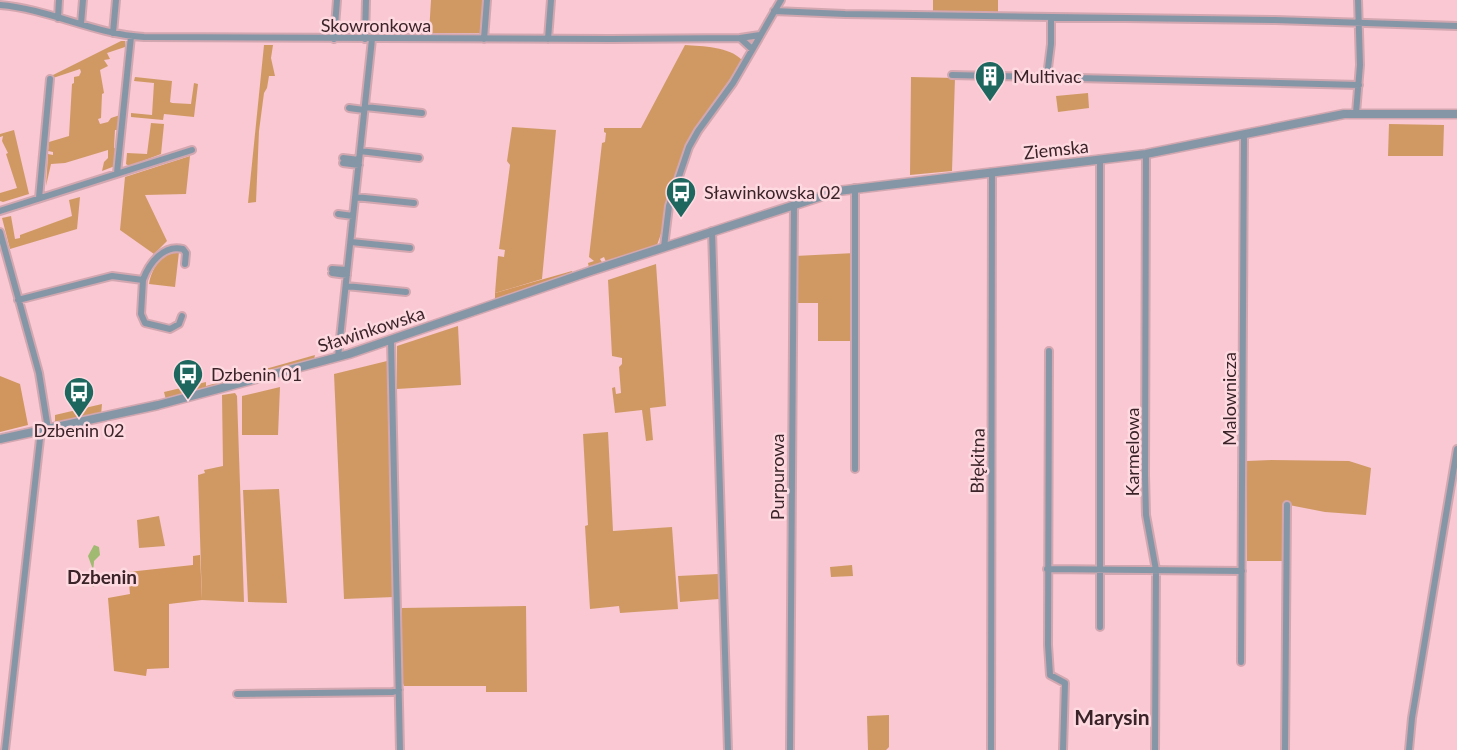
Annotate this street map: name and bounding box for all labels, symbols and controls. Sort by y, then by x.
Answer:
street label: Skowronkowa [321,14,431,36]
building icon: Multivac [973,59,1007,103]
place label: Multivac [1013,65,1082,87]
street label: Ziemska [1022,135,1090,163]
bus stop icon: Sławinkowska 02 [664,175,698,219]
place label: Sławinkowska 02 [704,181,841,203]
street label: Sławinkowska [315,301,427,357]
street label: Malownicza [1218,352,1240,446]
bus stop icon: Dzbenin 01 [171,357,205,401]
place label: Dzbenin 01 [211,363,302,385]
bus stop icon: Dzbenin 02 [62,375,96,419]
street label: Karmelowa [1121,408,1143,496]
place label: Dzbenin 02 [33,419,125,441]
street label: Błękitna [965,428,989,494]
street label: Purpurowa [766,434,788,520]
district label: Dzbenin [67,565,137,588]
district label: Marysin [1074,704,1150,729]

